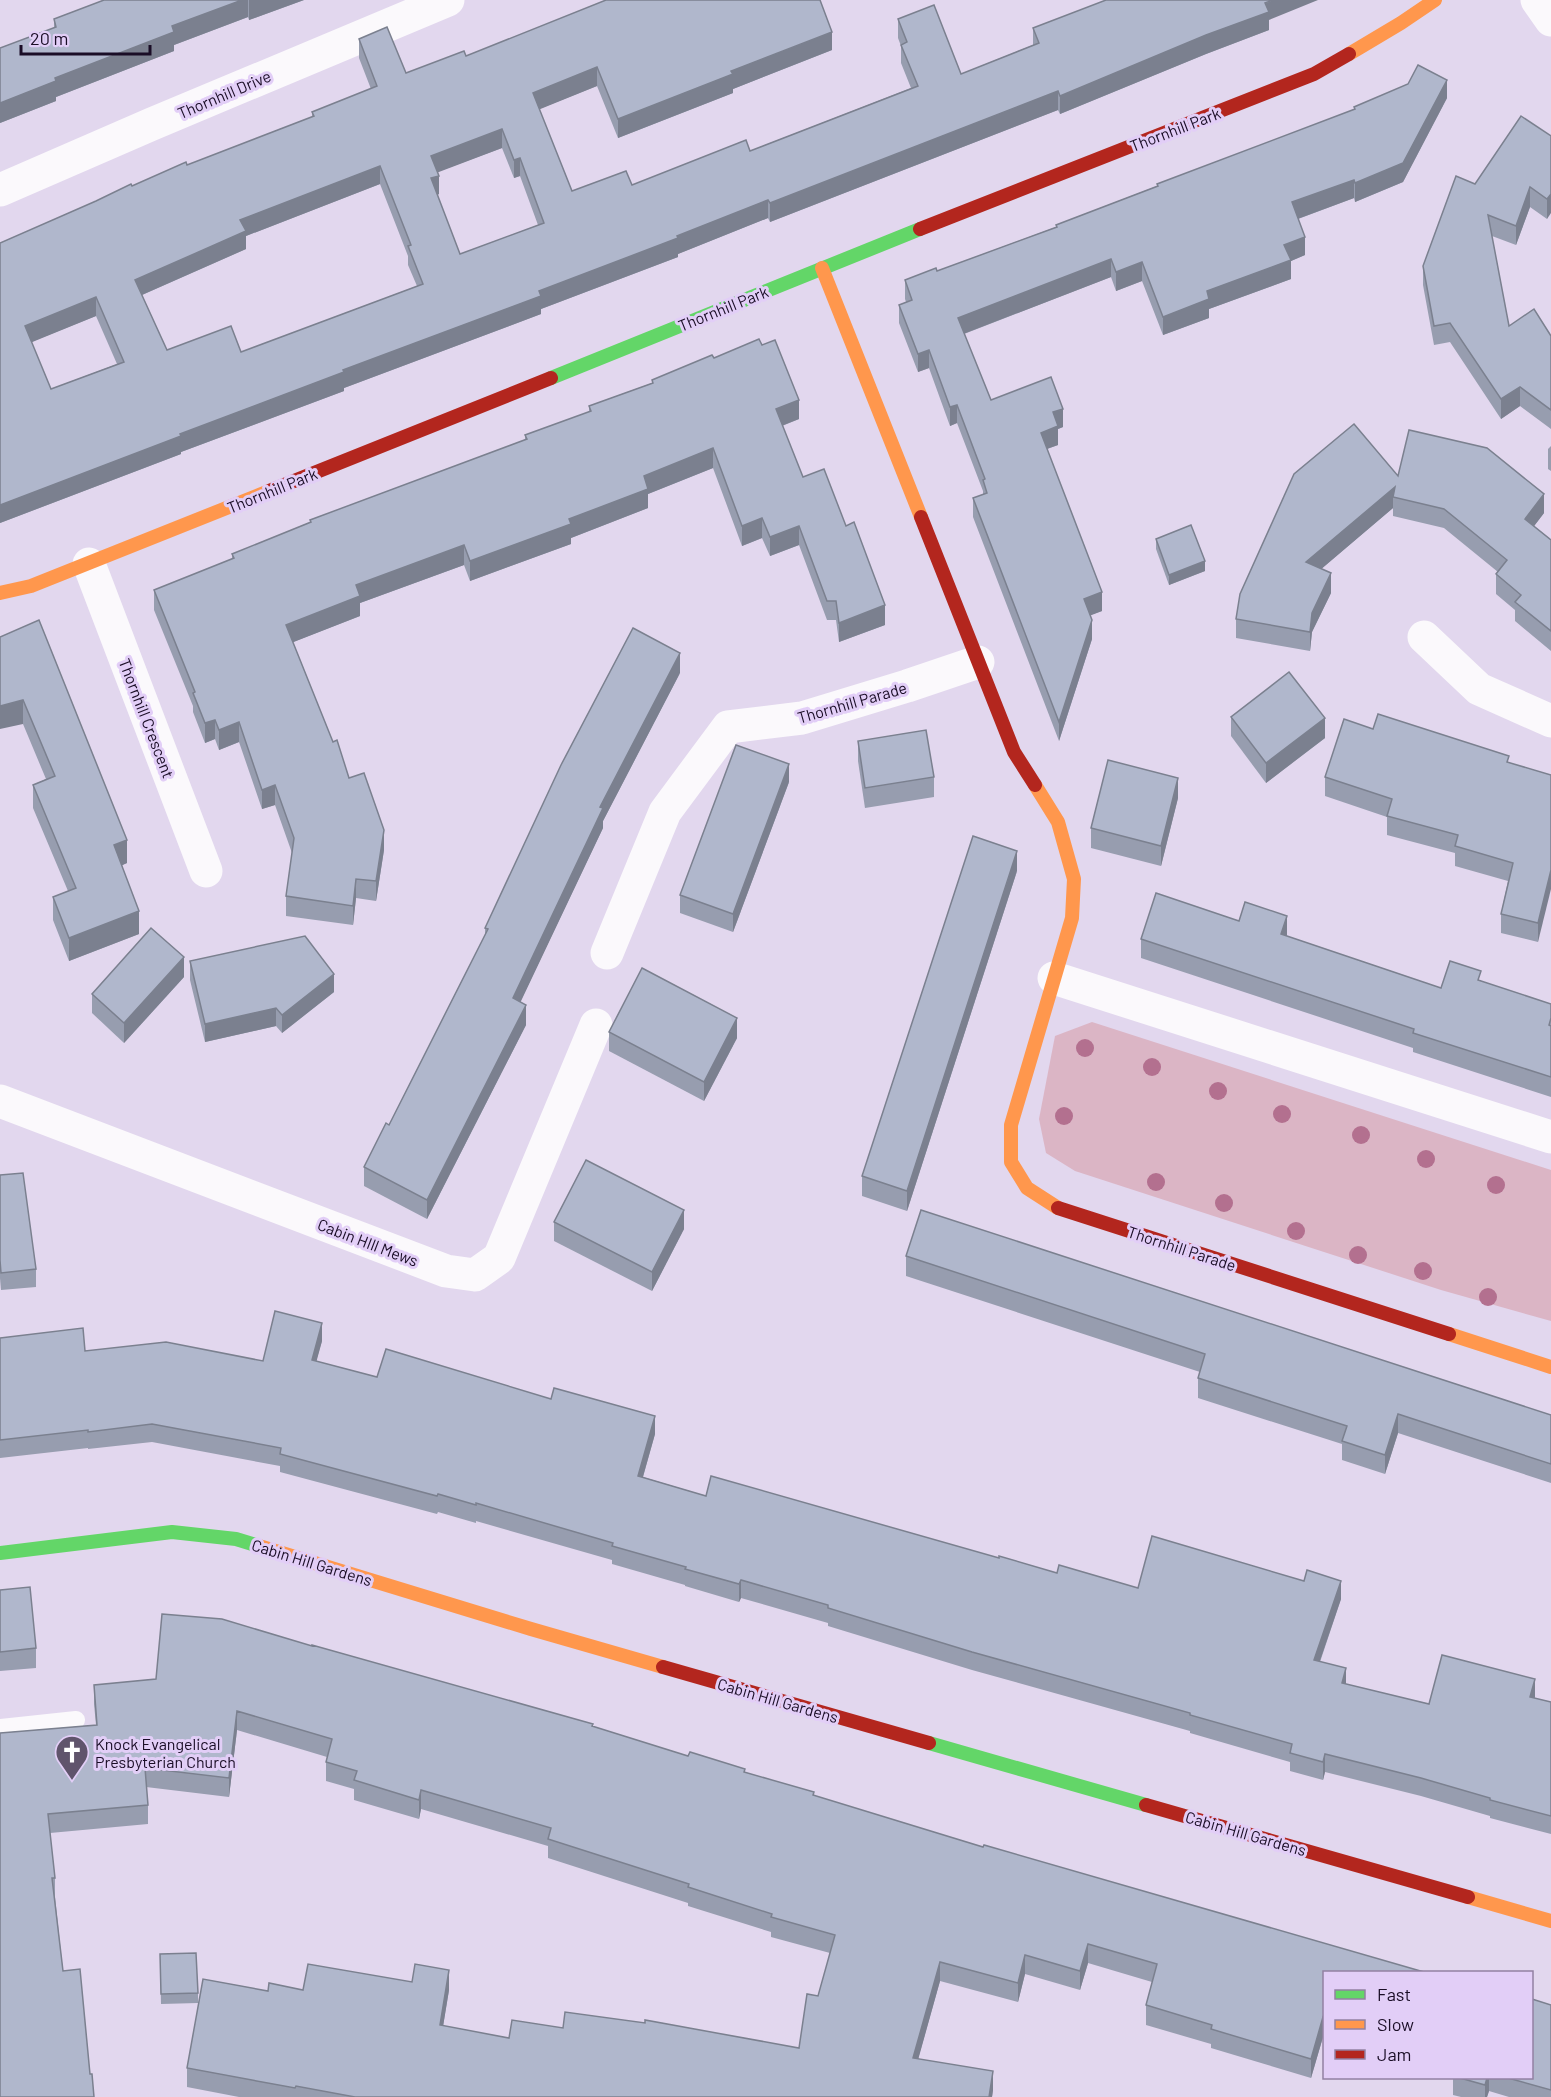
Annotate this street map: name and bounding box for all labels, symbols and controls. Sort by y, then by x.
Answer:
scale bar [21,18,150,56]
text: 20 m [30,27,68,49]
street label: Thornhill Drive [174,66,274,122]
street label: Thornhill Park [1127,103,1223,155]
street label: Thornhill Park [675,281,771,335]
street label: Thornhill Park [224,463,320,517]
street label: Thornhill Crescent [115,655,179,781]
street label: Thornhill Parade [795,677,909,727]
street label: Cabin HIll Mews [315,1214,421,1270]
street label: Thornhill Parade [1125,1222,1239,1274]
street label: Cabin Hill Gardens [250,1535,374,1589]
street label: Cabin Hill Gardens [715,1674,841,1726]
church icon: Knock Evangelical Presbyterian Church [54,1734,90,1781]
place label: Knock Evangelical Presbyterian Church [95,1734,236,1771]
street label: Cabin Hill Gardens [1183,1807,1309,1859]
legend [1323,1971,1533,2079]
text: Fast [1377,1983,1411,2005]
text: Slow [1377,2013,1414,2035]
text: Jam [1377,2043,1411,2065]

